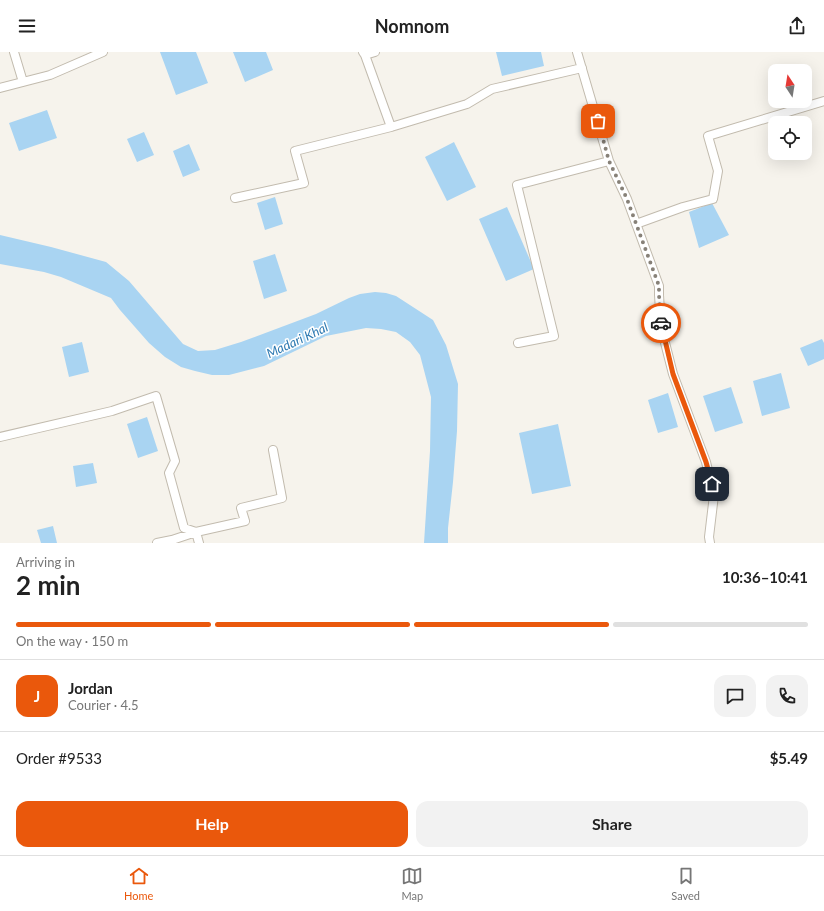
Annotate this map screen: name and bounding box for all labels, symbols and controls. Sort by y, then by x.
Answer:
icon: menu [16,15,38,37]
text: Nomnom [375,15,449,37]
icon: share [786,15,808,37]
north arrow [768,64,812,108]
map controls [768,64,812,160]
pin [581,104,615,138]
icon: bag [587,110,609,132]
button: locate [768,116,812,160]
courier [641,303,681,343]
icon: car [650,312,672,334]
water label: Madari Khal [264,319,330,361]
pin [695,467,729,501]
icon: home [701,473,723,495]
text: Arriving in [16,554,75,570]
text: 10:36–10:41 [722,568,808,586]
text: 2 min [16,569,80,601]
text: On the way · 150 m [16,633,128,649]
button: chat [714,675,756,717]
button: phone [766,675,808,717]
text: Jordan [68,679,113,697]
text: J [34,687,40,705]
text: Courier · 4.5 [68,697,139,713]
text: Order #9533 [16,749,102,767]
text: $5.49 [770,749,808,767]
button: Help [16,801,408,847]
button: Share [416,801,808,847]
tab: Home [124,865,153,902]
tab: Map [401,865,423,902]
tab: Saved [671,865,700,902]

